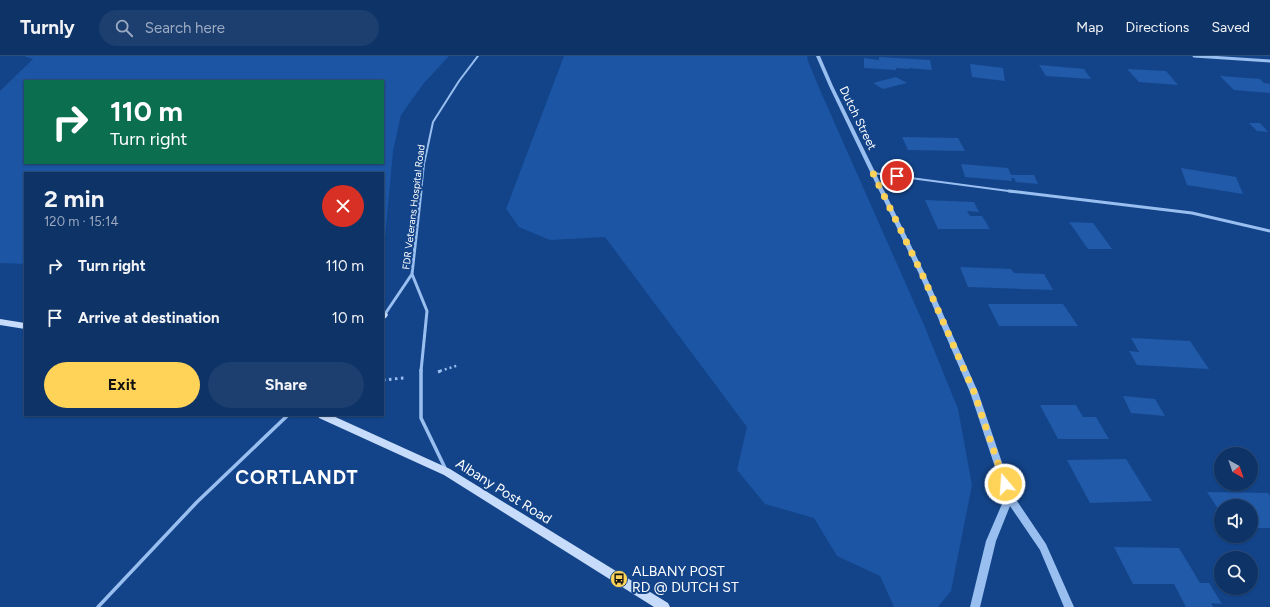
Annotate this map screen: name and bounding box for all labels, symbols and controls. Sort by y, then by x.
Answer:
search box [99,10,379,46]
text: Turnly [20,16,75,39]
icon: search [113,17,135,39]
text: Search here [145,19,225,37]
text: Map [1076,19,1104,36]
text: Directions [1126,19,1189,36]
text: Saved [1211,19,1250,36]
street label: Dutch Street [837,84,880,153]
text: 110 m [110,94,183,128]
icon: right [44,96,96,148]
text: Turn right [110,128,187,150]
street label: FDR Veterans Hospital Road [399,144,428,270]
pin [880,159,914,193]
icon: arrive [886,165,908,187]
text: 2 min [44,184,104,213]
button: close [322,185,364,227]
text: 120 m · 15:14 [44,214,119,229]
icon: right [44,255,66,277]
text: Turn right [78,257,146,275]
text: 110 m [326,257,364,275]
icon: arrive [44,307,66,329]
text: Arrive at destination [78,309,219,327]
text: 10 m [332,309,364,327]
button: Exit [44,362,200,408]
button: Share [208,362,364,408]
north arrow [1214,447,1258,491]
map controls [1214,447,1258,595]
street label: Albany Post Road [453,455,555,528]
position arrow [984,463,1026,505]
district label: CORTLANDT [235,466,359,489]
button: sound [1214,499,1258,543]
button: search [1214,551,1258,595]
place label: ALBANY POST RD @ DUTCH ST [632,563,739,596]
bus stop icon: ALBANY POST RD @ DUTCH ST [609,569,629,589]

